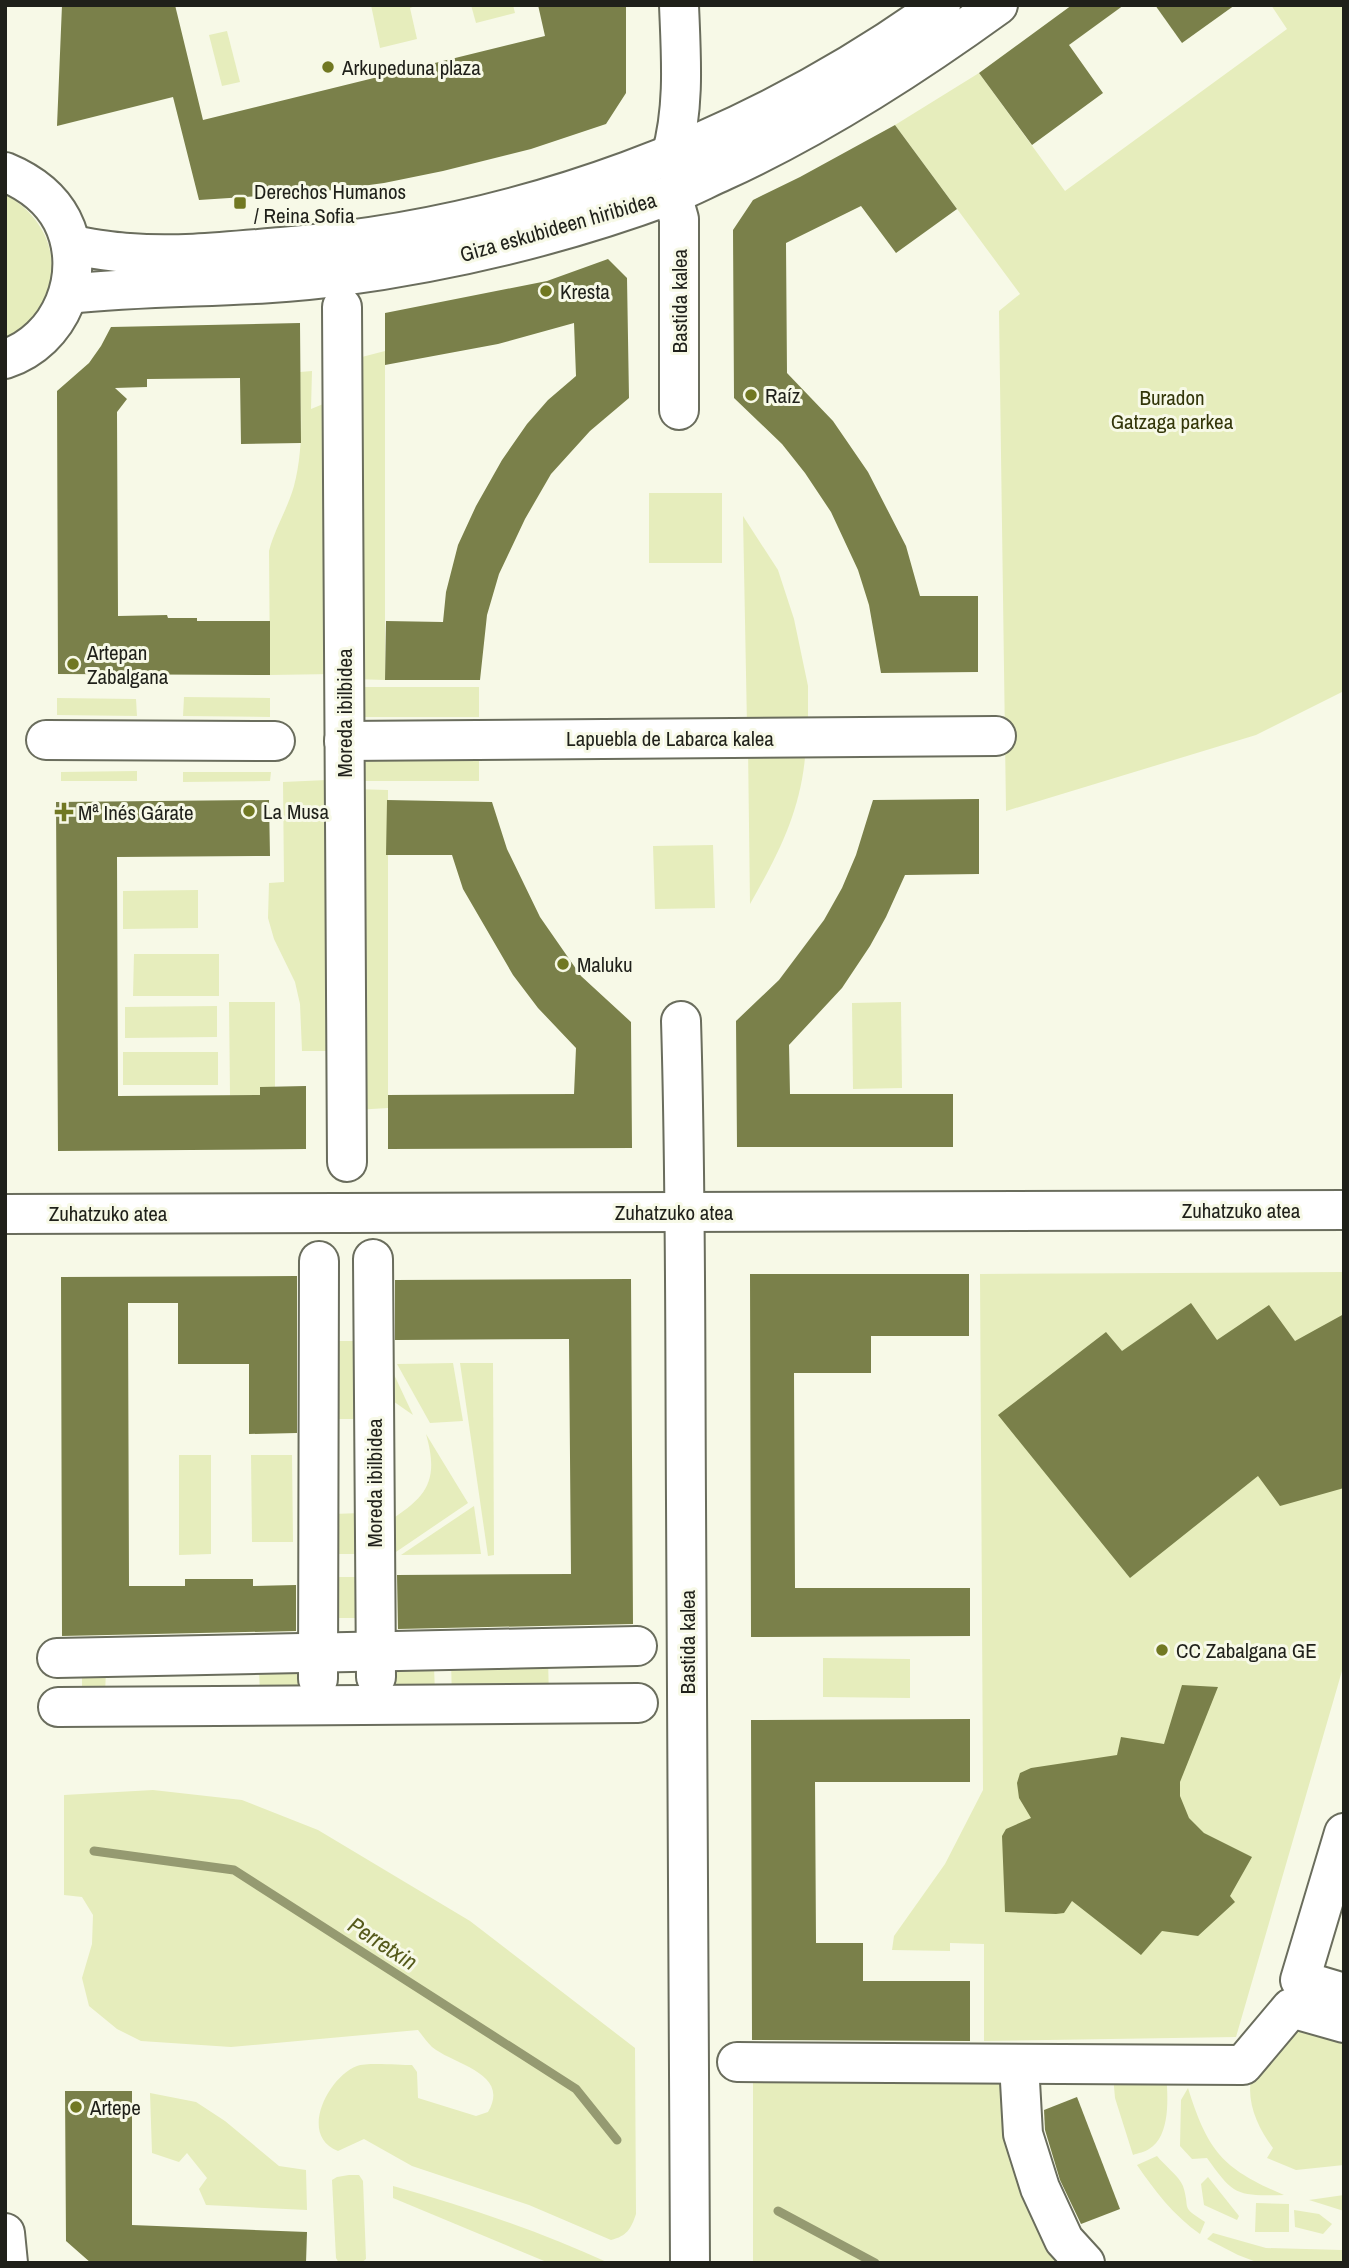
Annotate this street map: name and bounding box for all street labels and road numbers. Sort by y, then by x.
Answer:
street label: Giza eskubideen hiribidea [456,185,660,269]
street label: Bastida kalea [665,248,694,353]
street label: Moreda ibilbidea [330,648,359,778]
street label: Lapuebla de Labarca kalea [566,724,774,753]
street label: Zuhatzuko atea [1182,1196,1301,1225]
street label: Zuhatzuko atea [615,1198,734,1227]
street label: Zuhatzuko atea [49,1199,168,1228]
street label: Moreda ibilbidea [360,1418,389,1548]
street label: Bastida kalea [673,1589,702,1694]

